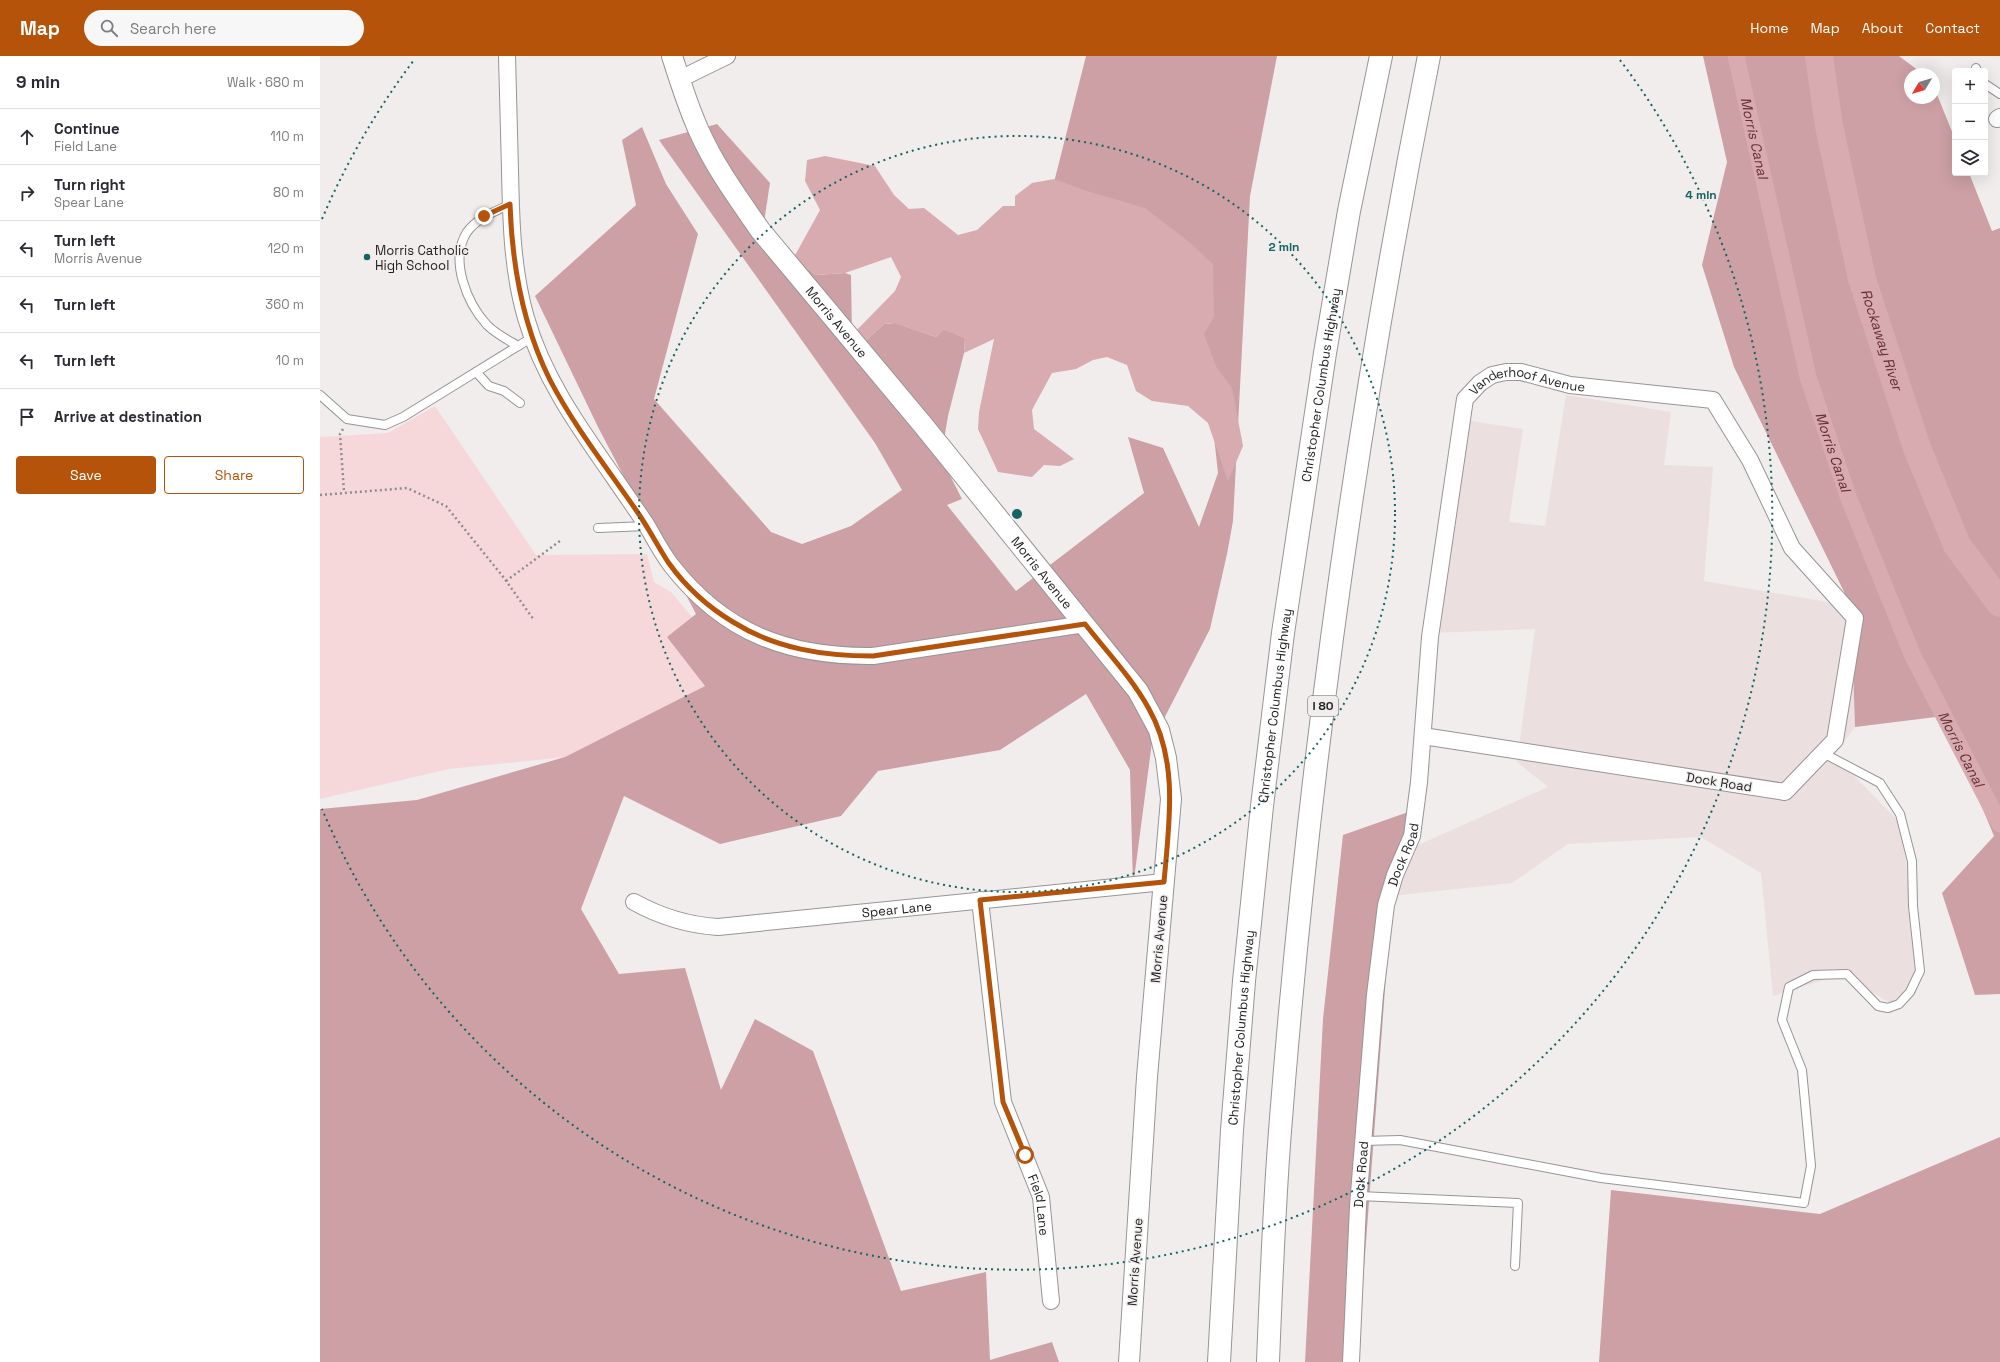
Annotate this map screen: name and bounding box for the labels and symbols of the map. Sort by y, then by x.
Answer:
north arrow [1904,68,1940,104]
water label: Morris Canal [1737,96,1773,182]
text: 4 min [1685,187,1717,203]
route end [475,207,493,225]
text: 2 min [1268,239,1300,255]
place label: Morris Catholic High School [375,242,469,274]
marker: Morris Catholic High School [362,252,372,262]
street label: Morris Avenue [802,283,872,361]
street label: Christopher Columbus Highway [1297,287,1344,483]
water label: Rockaway River [1857,287,1907,394]
street label: Vanderhoof Avenue [1465,363,1586,398]
water label: Morris Canal [1811,410,1855,496]
centre of rings [1010,507,1024,521]
street label: Morris Avenue [1008,533,1077,612]
street label: Christopher Columbus Highway [1254,607,1295,804]
road number: I 80 [1308,696,1338,716]
water label: Morris Canal [1934,708,1989,791]
street label: Dock Road [1685,768,1753,796]
street label: Dock Road [1384,822,1422,888]
street label: Morris Avenue [1147,894,1171,984]
street label: Spear Lane [861,897,932,921]
street label: Christopher Columbus Highway [1224,929,1258,1126]
street label: Dock Road [1349,1140,1372,1208]
route start [1016,1146,1034,1164]
street label: Field Lane [1024,1171,1053,1237]
street label: Morris Avenue [1123,1217,1147,1307]

